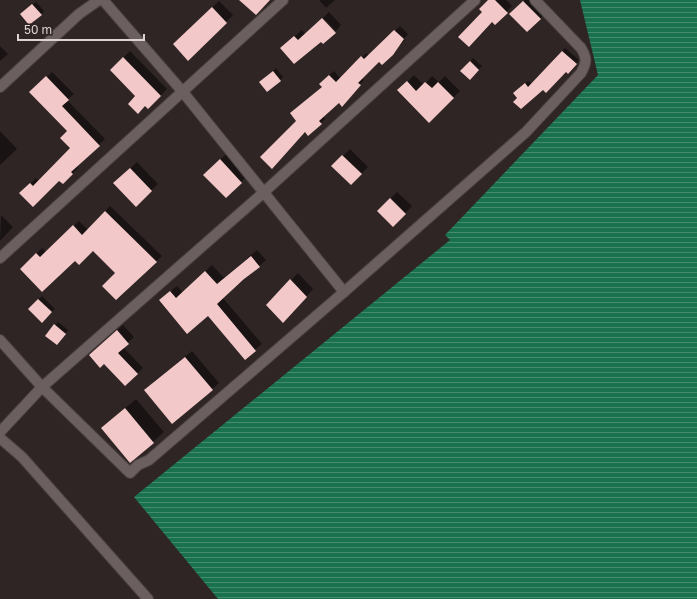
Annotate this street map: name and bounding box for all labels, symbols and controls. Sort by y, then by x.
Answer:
scale bar [18,16,144,42]
text: 50 m [24,22,52,37]

